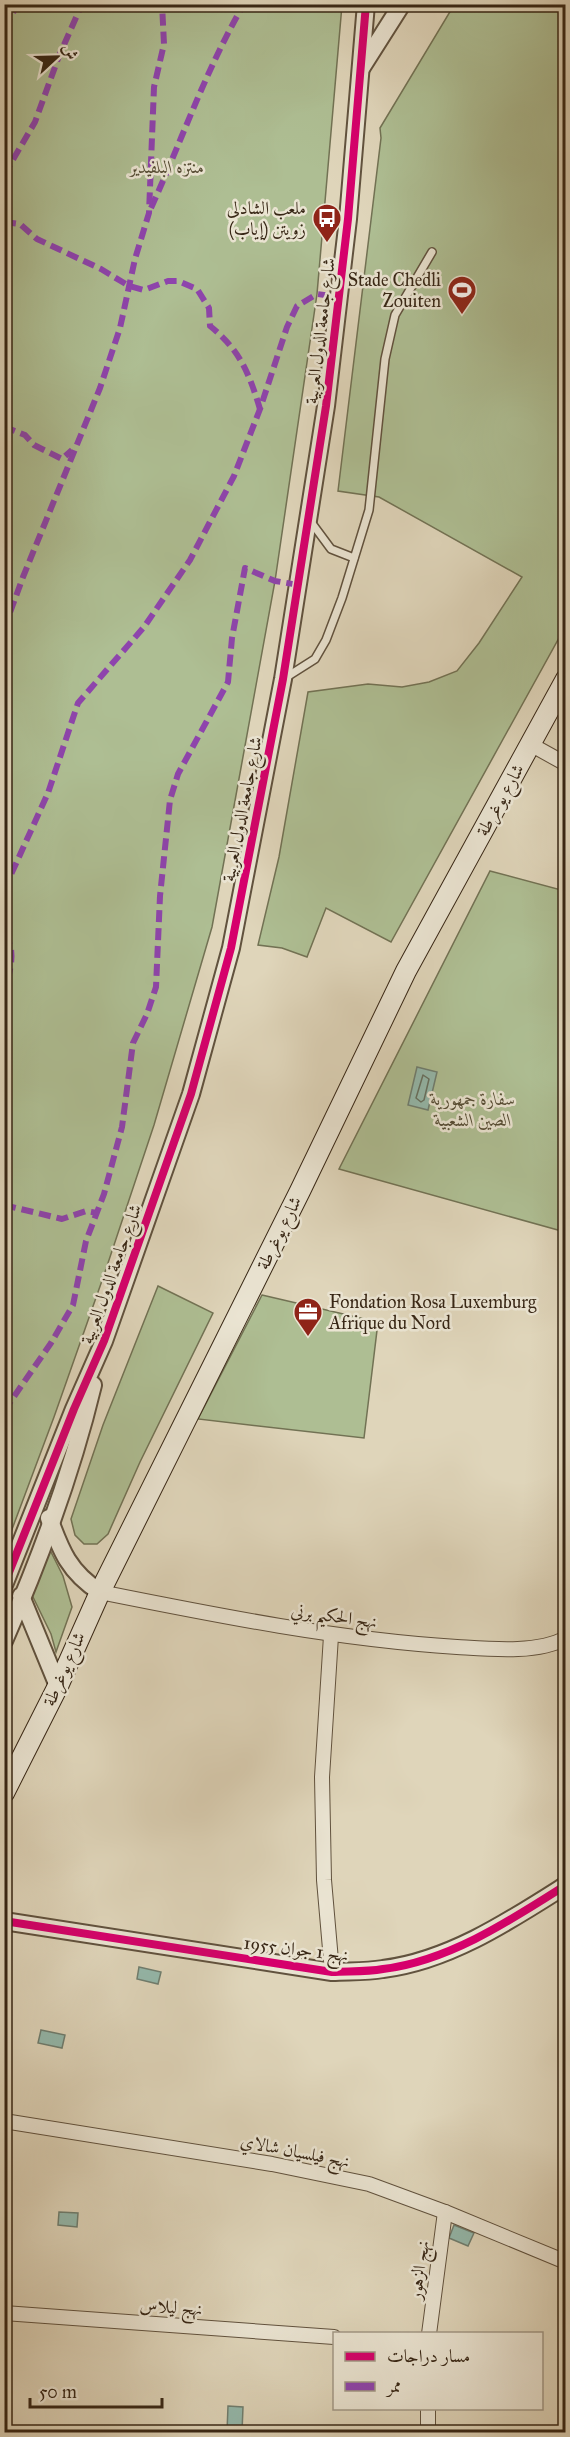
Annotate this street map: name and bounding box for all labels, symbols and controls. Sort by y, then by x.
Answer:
north arrow [27,27,87,87]
text: ش [59,41,82,62]
park label: منتزه البلفيدير [127,156,205,178]
place label: ملعب الشادلي زويتن (إياب) [227,197,306,241]
bus stop icon: ملعب الشادلي زويتن (إياب) [311,202,343,244]
street label: شارع جامعة الدول العربية [300,257,344,406]
place label: Stade Chedli Zouiten [348,269,441,312]
sports icon: Stade Chedli Zouiten [446,274,478,316]
street label: شارع جامعة الدول العربية [217,735,271,884]
street label: شارع يوغرطة [471,760,532,842]
park label: سفارة جمهورية الصين الشعبية [429,1088,515,1131]
street label: شارع يوغرطة [252,1193,310,1275]
street label: شارع جامعة الدول العربية [75,1201,150,1348]
place label: Fondation Rosa Luxemburg Afrique du Nord [328,1291,537,1335]
office icon: Fondation Rosa Luxemburg Afrique du Nord [292,1296,324,1338]
street label: نهج الحكيم برني [289,1599,378,1640]
street label: شارع يوغرطة [38,1628,94,1711]
street label: نهج 1 جوان 1955 [242,1932,350,1971]
street label: نهج فيلسيان شالاي [238,2130,351,2177]
street label: نهج الزهور [404,2239,439,2304]
street label: نهج ليلاس [139,2294,203,2325]
legend [333,2332,543,2410]
text: مسار دراجات [387,2345,470,2367]
scale bar [30,2371,162,2409]
text: ممر [385,2375,401,2398]
text: 50 m [39,2381,77,2403]

